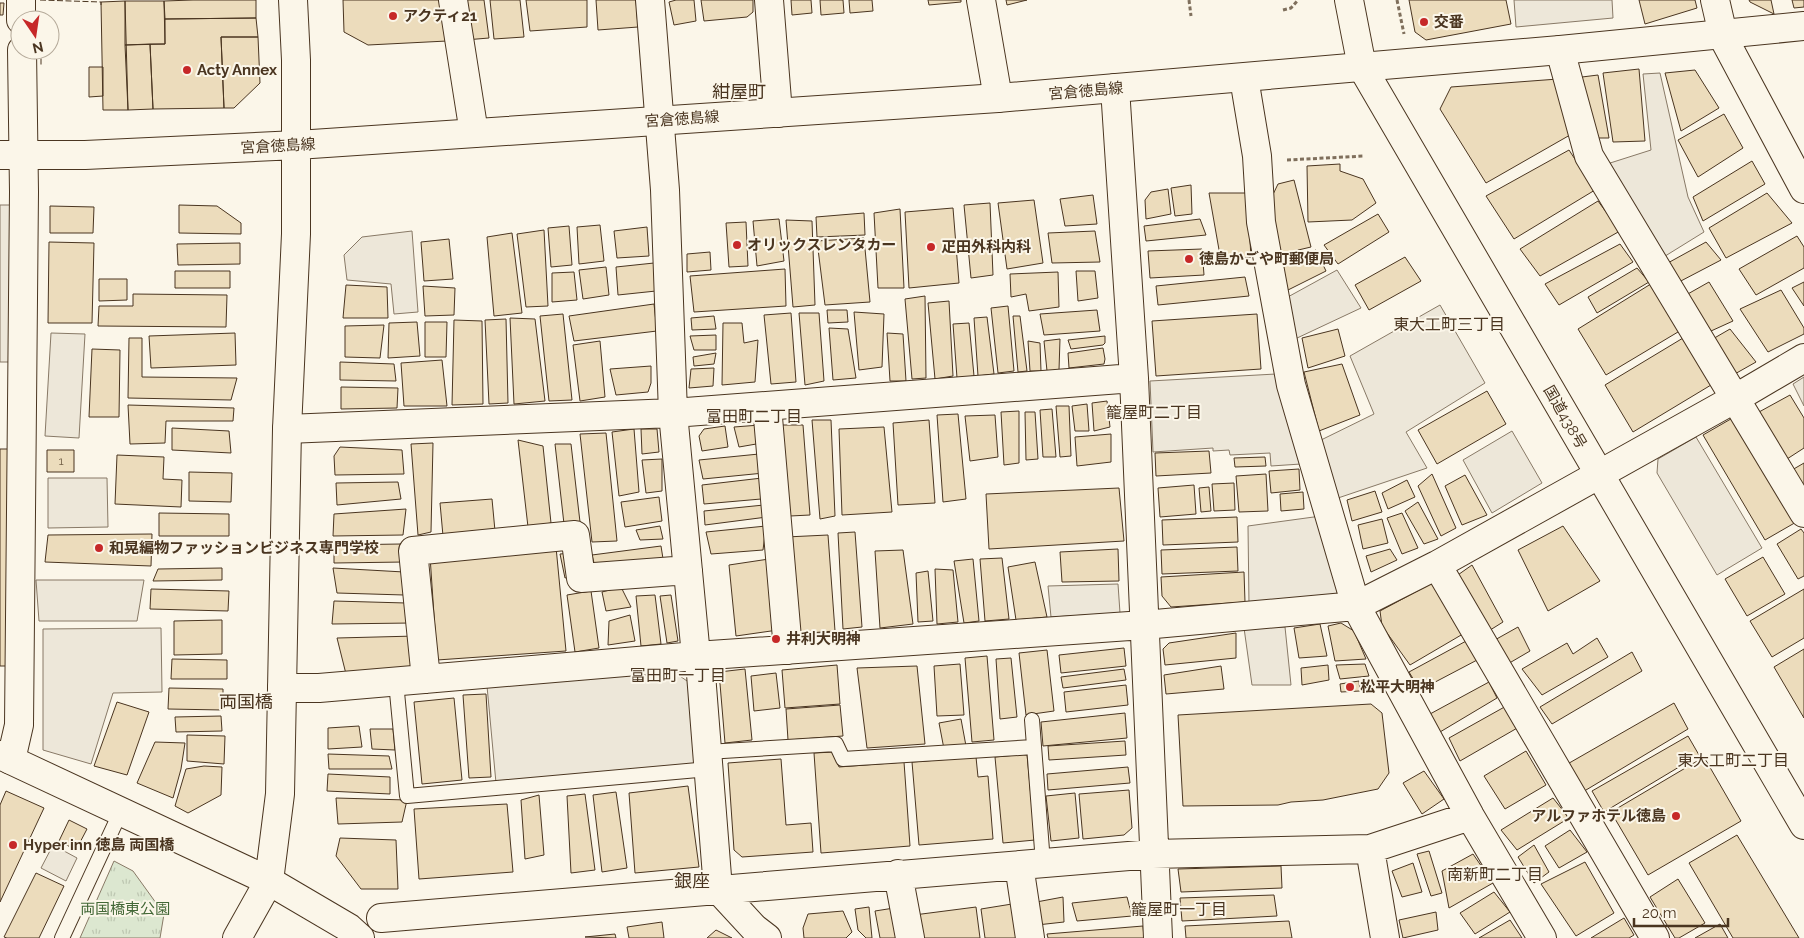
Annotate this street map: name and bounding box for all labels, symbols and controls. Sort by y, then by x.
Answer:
place label: アクティ21 [403,7,478,25]
north arrow [10,10,60,60]
marker: アクティ21 [387,10,399,22]
place label: 交番 [1434,13,1464,31]
marker: 交番 [1418,16,1430,28]
text: N [31,39,45,57]
place label: Acty Annex [197,61,277,79]
marker: Acty Annex [181,64,193,76]
street label: 宮倉徳島線 [1048,79,1124,103]
district label: 紺屋町 [712,81,766,102]
street label: 宮倉徳島線 [644,107,720,131]
street label: 宮倉徳島線 [240,135,316,157]
place label: オリックスレンタカー [747,236,897,254]
place label: 疋田外科内科 [941,238,1031,256]
marker: オリックスレンタカー [731,239,743,251]
marker: 疋田外科内科 [925,241,937,253]
place label: 徳島かごや町郵便局 [1199,250,1334,268]
marker: 徳島かごや町郵便局 [1183,253,1195,265]
district label: 東大工町三丁目 [1393,315,1505,334]
street label: 国道438号 [1540,382,1590,452]
district label: 籠屋町二丁目 [1106,403,1202,422]
district label: 富田町二丁目 [706,407,802,426]
house number: 1 [58,454,64,468]
place label: 和晃編物ファッションビジネス専門学校 [109,539,379,557]
marker: 和晃編物ファッションビジネス専門学校 [93,542,105,554]
place label: 井利大明神 [786,630,861,648]
marker: 井利大明神 [770,633,782,645]
district label: 富田町一丁目 [630,666,726,685]
place label: 松平大明神 [1360,678,1435,696]
marker: 松平大明神 [1344,681,1356,693]
district label: 両国橋 [219,691,273,712]
district label: 東大工町二丁目 [1677,751,1789,770]
place label: アルファホテル徳島 [1531,807,1666,825]
marker: アルファホテル徳島 [1670,810,1682,822]
place label: Hyper inn 徳島 両国橋 [23,836,175,854]
marker: Hyper inn 徳島 両国橋 [7,839,19,851]
district label: 南新町二丁目 [1447,865,1543,884]
district label: 銀座 [674,870,710,891]
scale bar [1634,896,1728,928]
park label: 両国橋東公園 [80,900,170,918]
district label: 籠屋町一丁目 [1131,900,1227,919]
text: 20 m [1642,904,1677,922]

